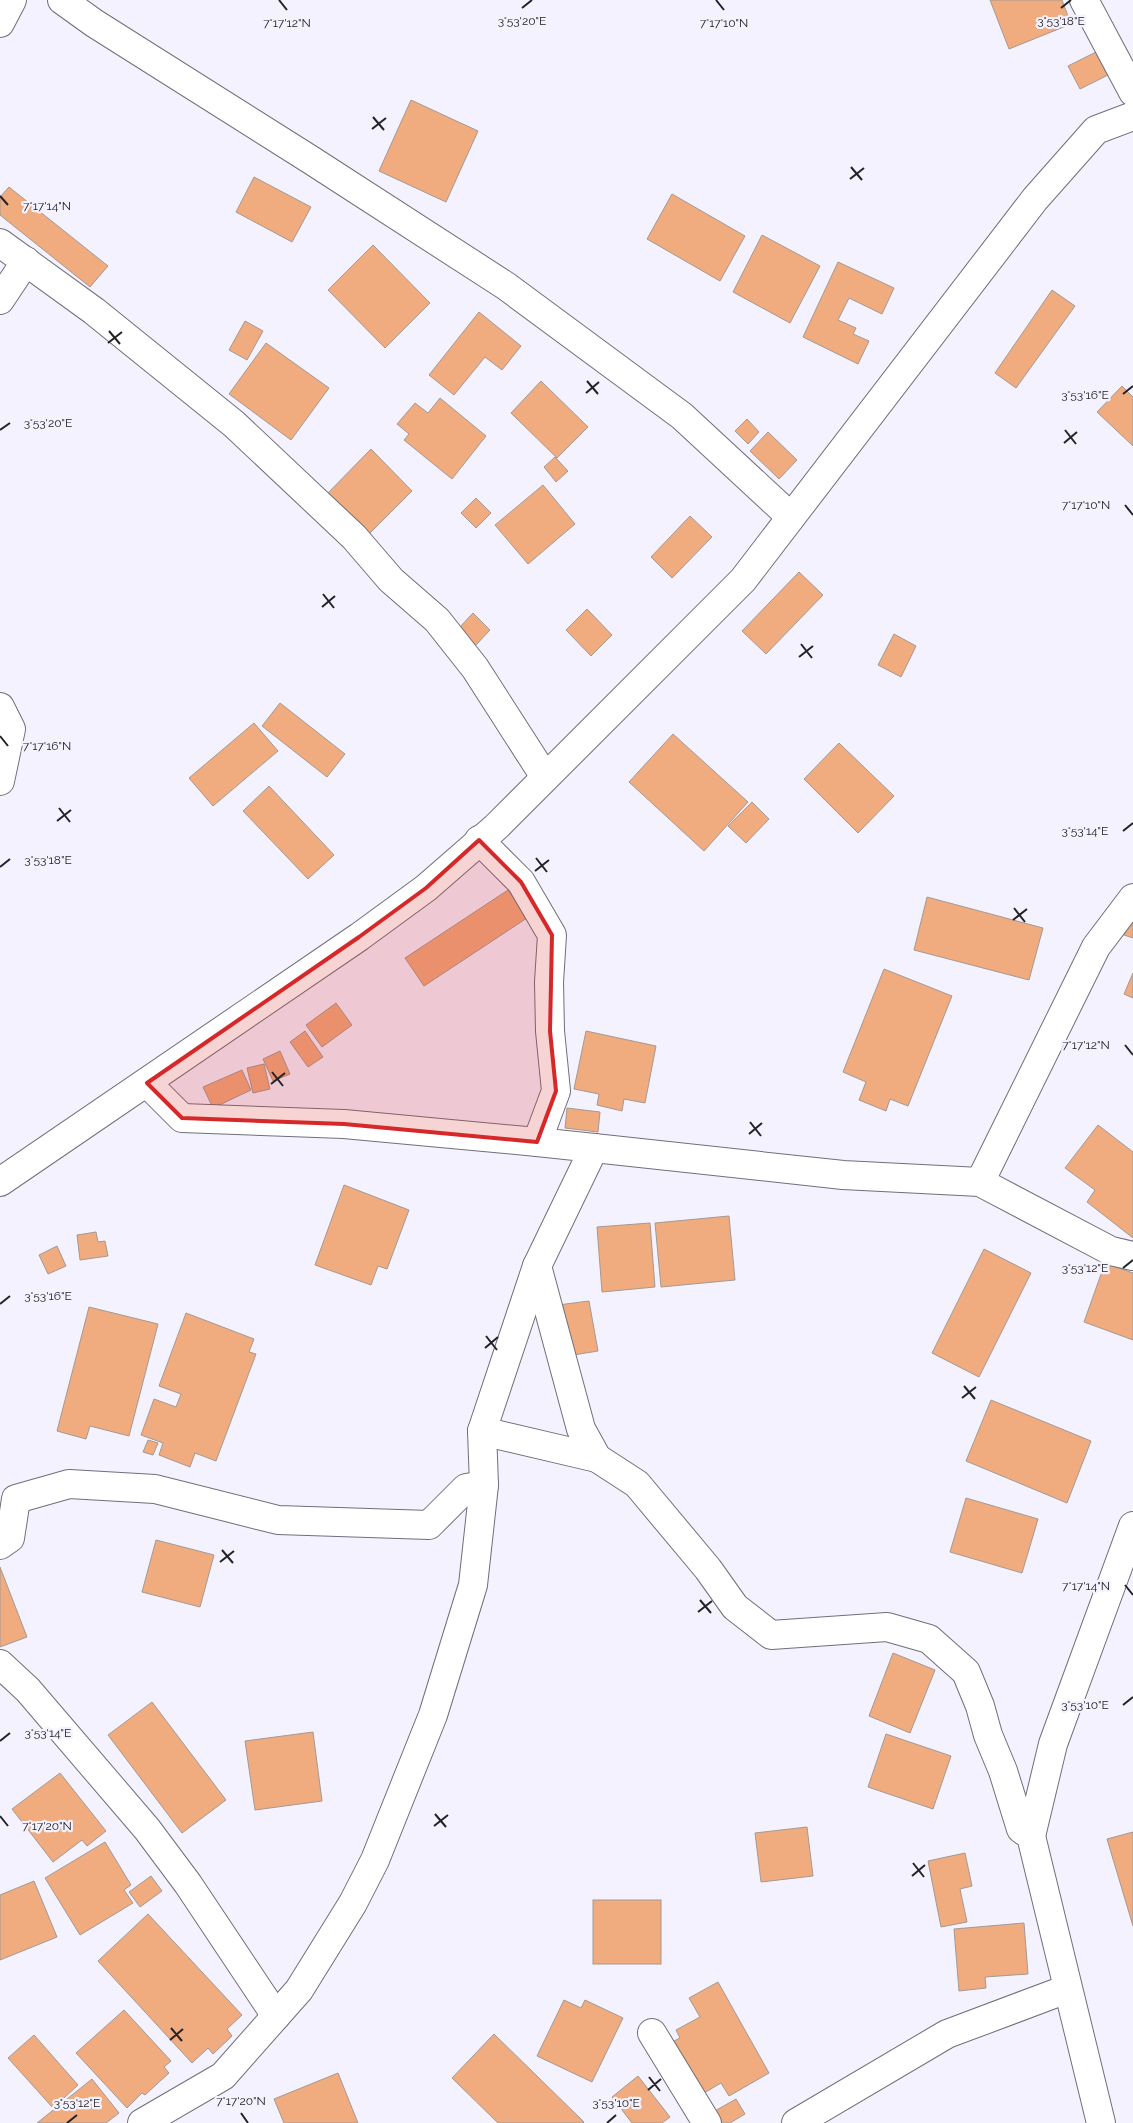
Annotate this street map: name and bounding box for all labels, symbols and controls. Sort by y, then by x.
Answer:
text: 3°53'20"E [498,14,546,28]
text: 3°53'18"E [1037,14,1085,28]
text: 7°17'12"N [263,16,311,30]
text: 7°17'10"N [700,16,748,30]
text: 7°17'14"N [23,199,71,213]
text: 3°53'16"E [1061,388,1109,402]
text: 3°53'20"E [24,416,72,430]
text: 7°17'10"N [1062,498,1110,512]
text: 7°17'16"N [23,739,71,753]
text: 3°53'14"E [1062,824,1108,838]
text: 3°53'18"E [24,853,72,867]
text: 7°17'12"N [1062,1038,1110,1052]
text: 3°53'12"E [1062,1261,1108,1275]
text: 3°53'16"E [24,1289,72,1303]
text: 7°17'14"N [1062,1579,1110,1593]
text: 3°53'10"E [1061,1698,1109,1712]
text: 3°53'14"E [25,1726,71,1740]
text: 7°17'20"N [22,1819,72,1833]
text: 7°17'20"N [216,2094,266,2108]
text: 3°53'12"E [54,2096,100,2110]
text: 3°53'10"E [592,2096,640,2110]

